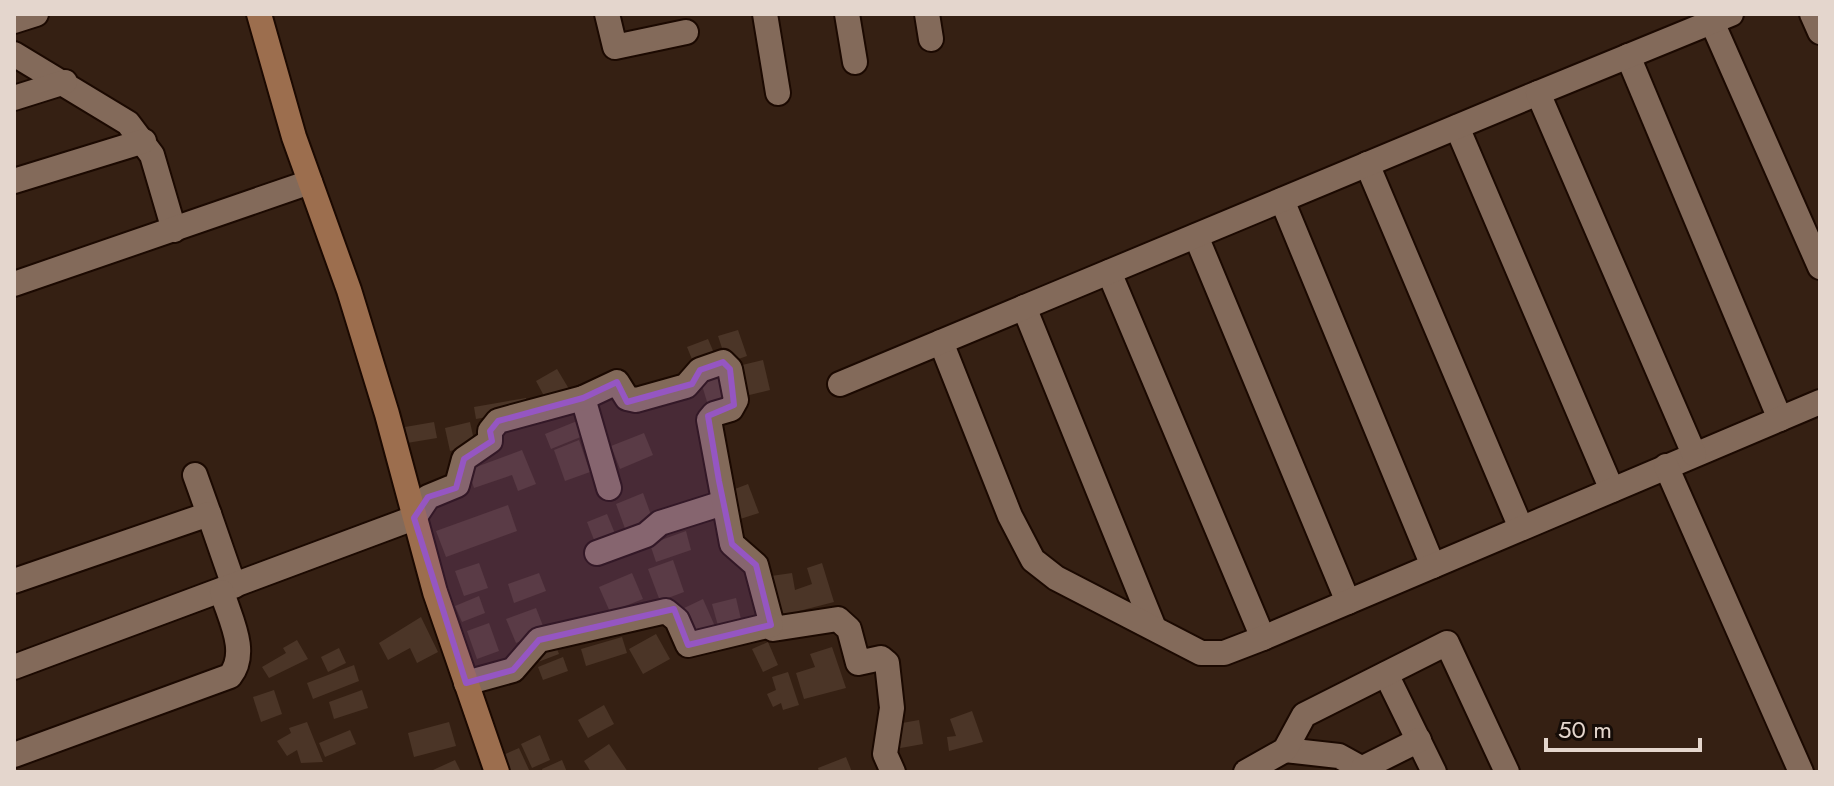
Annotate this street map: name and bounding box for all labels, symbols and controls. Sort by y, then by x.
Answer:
scale bar [1546,702,1700,752]
text: 50 m [1558,712,1612,747]

